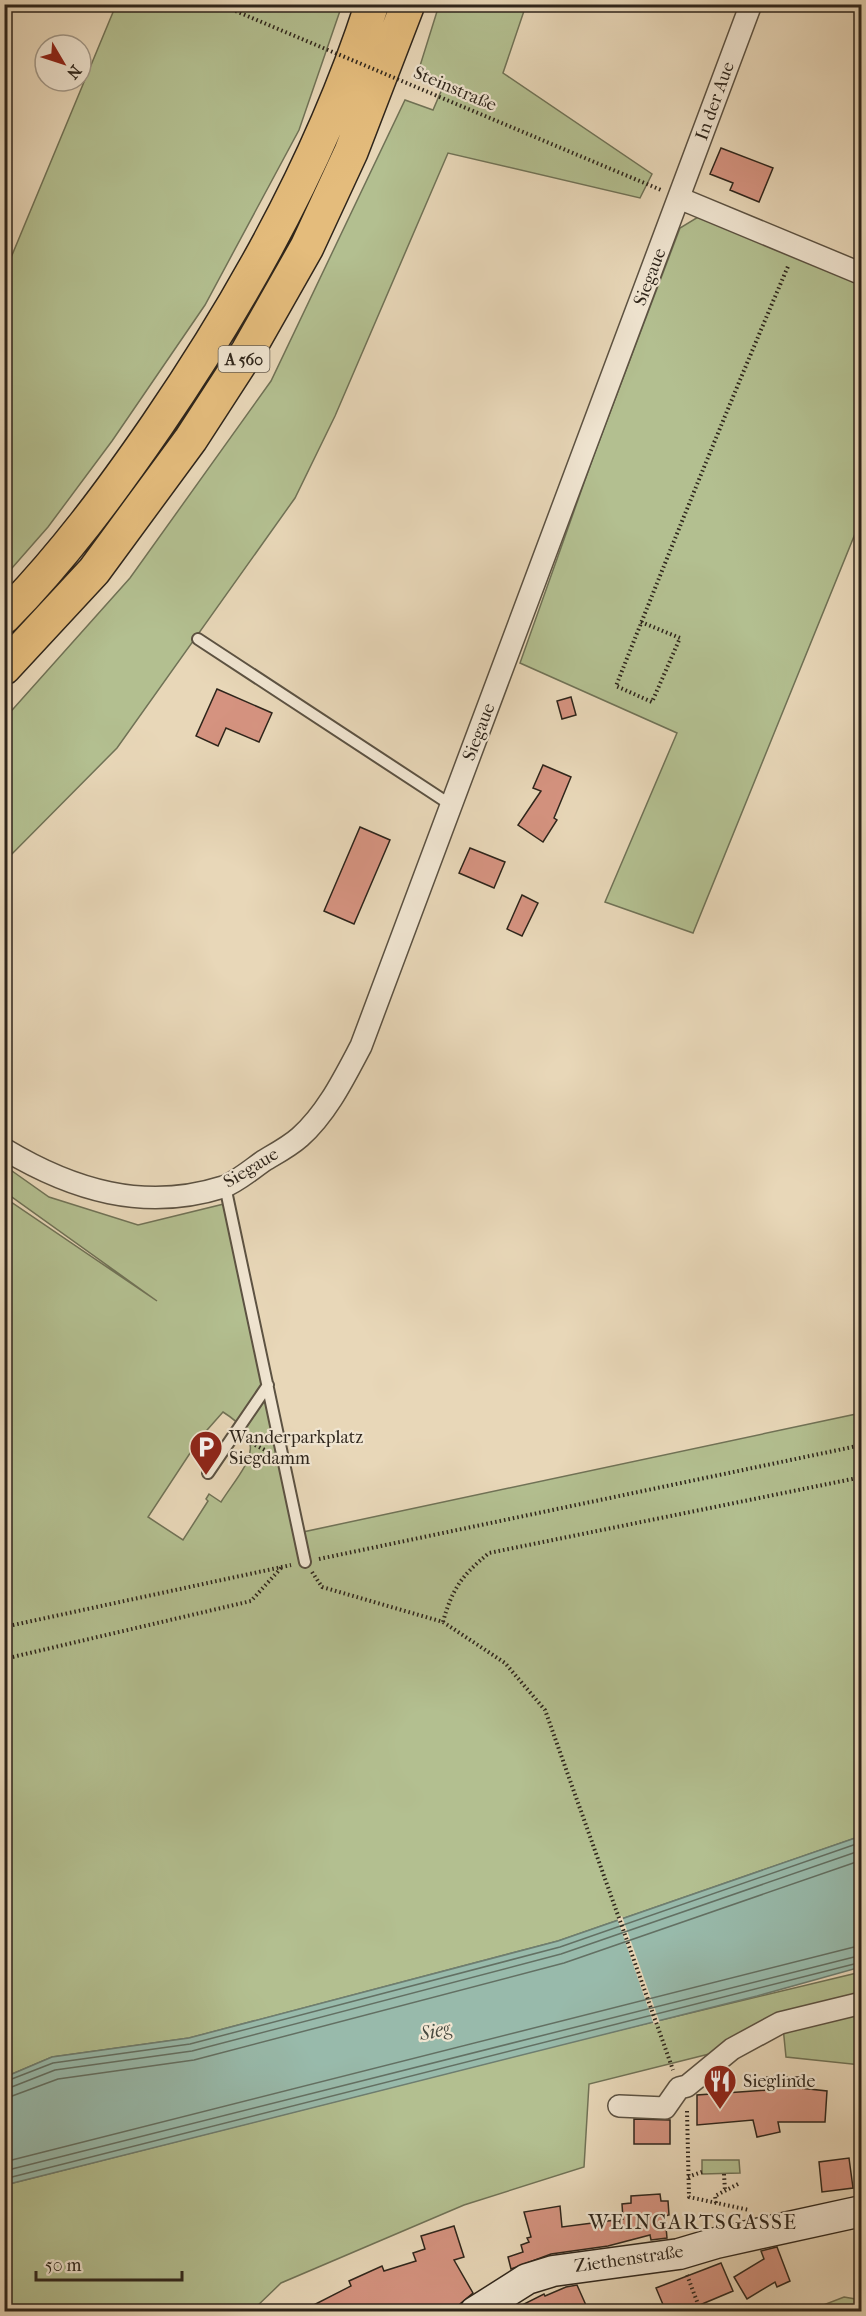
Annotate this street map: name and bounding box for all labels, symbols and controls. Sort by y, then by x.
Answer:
north arrow [33,33,93,93]
street label: In der Aue [691,59,739,143]
text: N [63,61,85,83]
street label: Steinstraße [410,62,500,116]
street label: Siegaue [629,245,671,309]
road number: A 560 [218,346,270,372]
street label: Siegaue [458,700,500,764]
street label: Siegaue [220,1143,282,1193]
place label: Wanderparkplatz Siegdamm [228,1427,363,1469]
parking icon: Wanderparkplatz Siegdamm [188,1429,224,1476]
water label: Sieg [416,2016,454,2046]
restaurant icon: Sieglinde [702,2063,738,2110]
place label: Sieglinde [743,2071,815,2092]
district label: WEINGARTSGASSE [587,2210,798,2234]
street label: Ziethenstraße [573,2241,685,2277]
scale bar [36,2244,182,2282]
text: 50 m [45,2255,82,2276]

